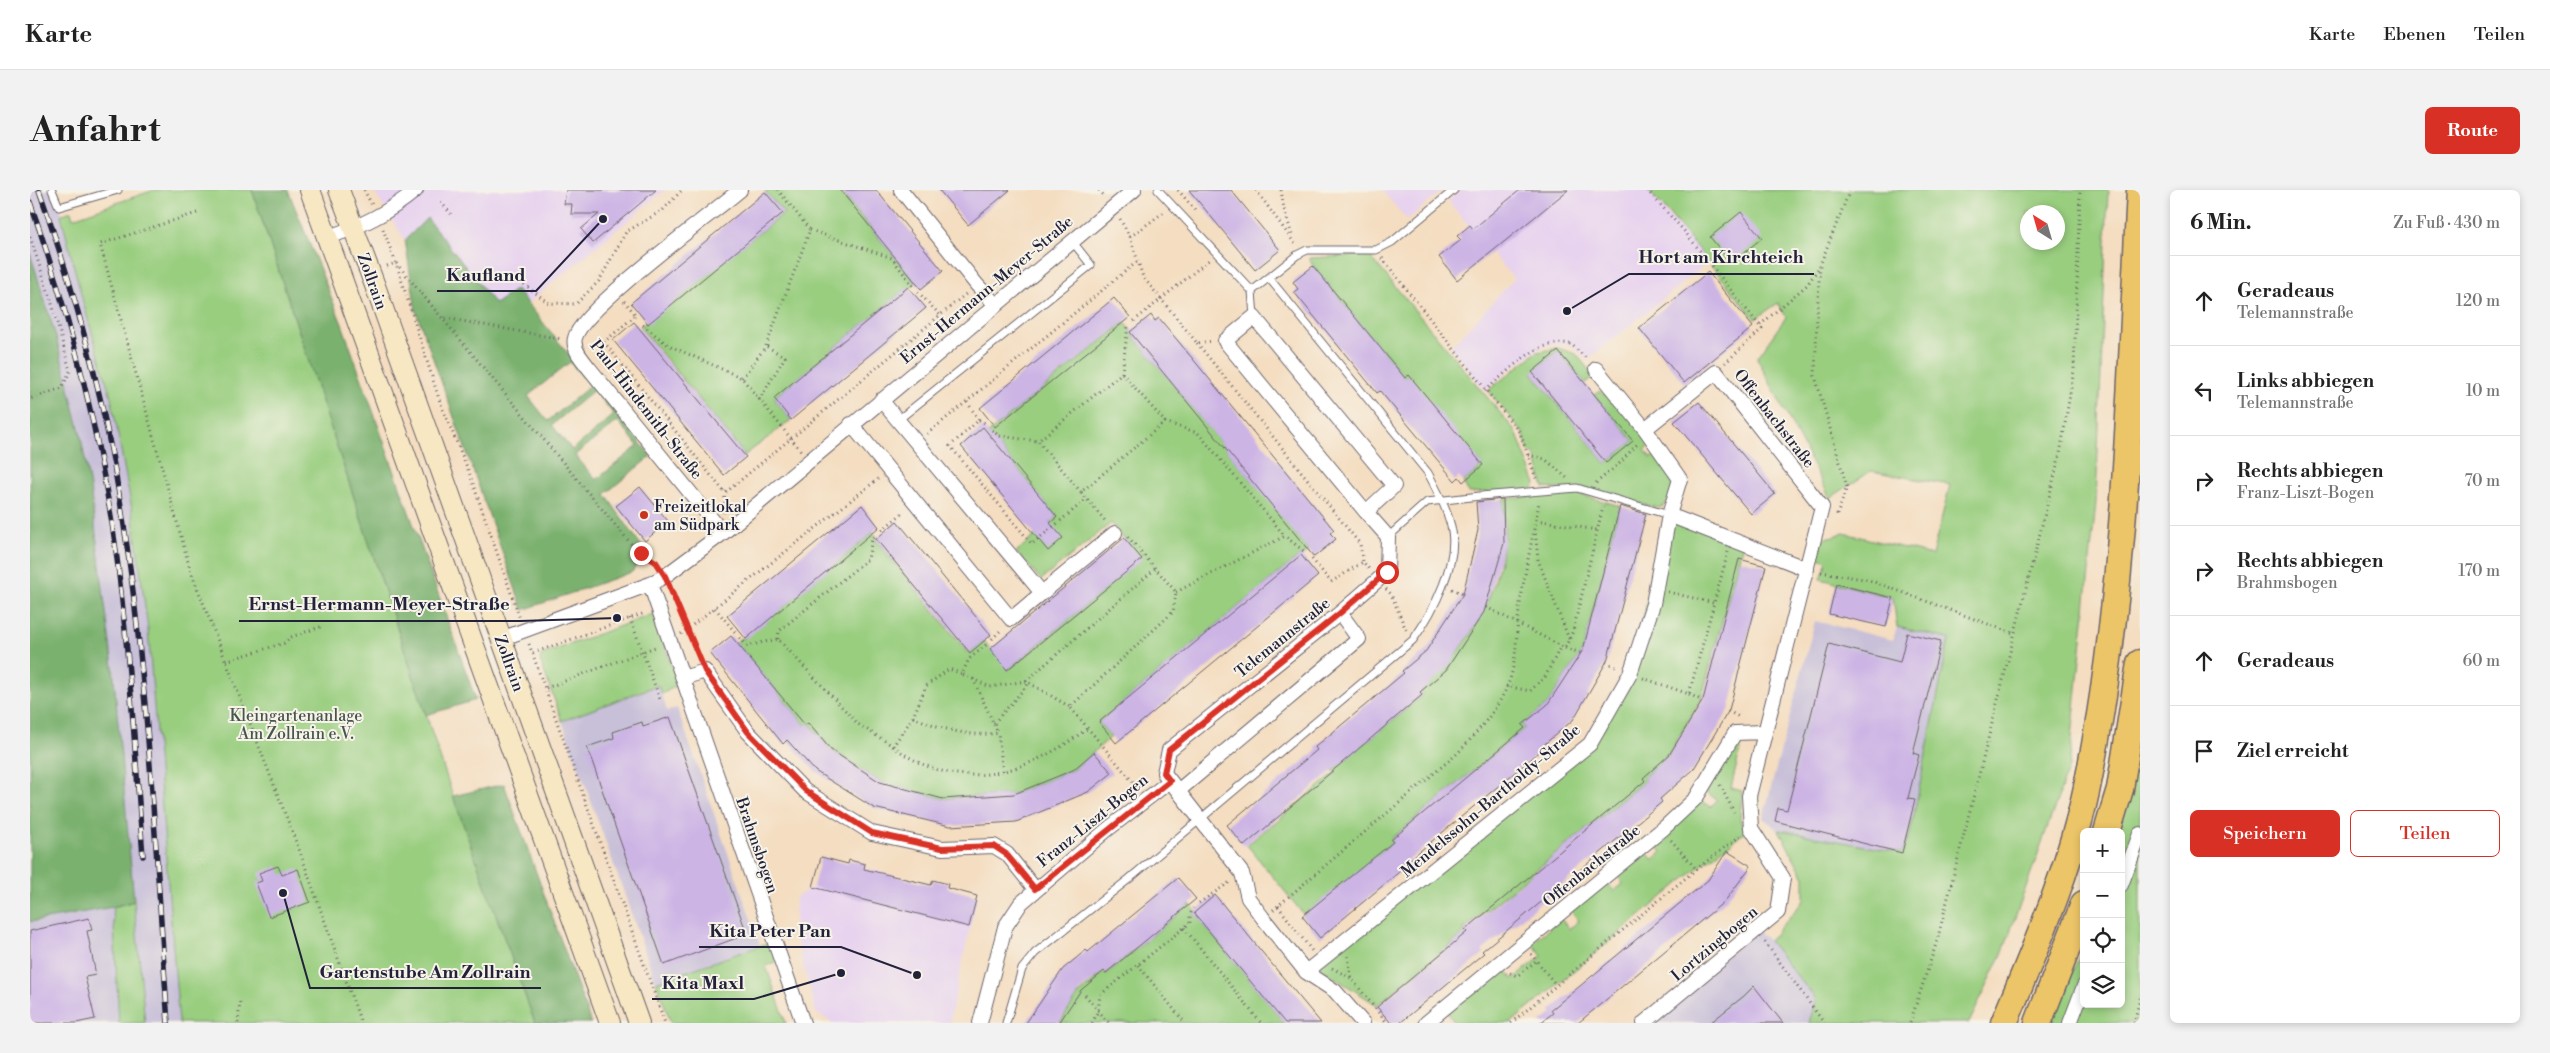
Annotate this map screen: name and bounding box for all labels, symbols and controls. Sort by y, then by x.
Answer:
text: Karte [25,20,92,50]
text: Karte [2309,23,2355,46]
text: Ebenen [2383,23,2446,46]
text: Teilen [2474,23,2525,46]
button: Route [2425,107,2520,154]
text: Anfahrt [30,109,161,152]
north arrow [2020,205,2065,250]
text: 6 Min. [2190,210,2251,236]
street label: Ernst-Hermann-Meyer-Straße [896,211,1077,368]
text: Zu Fuß · 430 m [2393,213,2500,233]
callout: Hort am Kirchteich [1629,241,1814,274]
text: Hort am Kirchteich [1638,246,1804,269]
street label: Zollrain [353,250,392,313]
callout: Kaufland [437,258,536,291]
text: Kaufland [446,264,526,287]
text: Geradeaus [2237,279,2334,303]
icon: ahead [2190,287,2218,315]
text: 120 m [2456,291,2500,311]
text: Telemannstraße [2237,303,2354,323]
street label: Paul-Hindemith-Straße [586,336,707,483]
street label: Offenbachstraße [1729,365,1819,472]
text: Links abbiegen [2237,369,2374,393]
icon: left [2190,377,2218,405]
text: 10 m [2466,381,2500,401]
text: Telemannstraße [2237,393,2354,413]
text: Rechts abbiegen [2237,459,2383,483]
icon: right [2190,467,2218,495]
text: 70 m [2464,471,2500,491]
text: Franz-Liszt-Bogen [2237,483,2374,503]
place label: Freizeitlokal am Südpark [654,497,747,535]
marker: Freizeitlokal am Südpark [638,509,650,521]
route end [630,542,653,565]
text: Rechts abbiegen [2237,549,2383,573]
icon: right [2190,557,2218,585]
route start [1376,561,1399,584]
text: 170 m [2458,561,2500,581]
text: Brahmsbogen [2237,573,2338,593]
callout: Ernst-Hermann-Meyer-Straße [239,588,520,621]
text: Ernst-Hermann-Meyer-Straße [248,593,510,616]
street label: Telemannstraße [1231,593,1334,682]
street label: Zollrain [490,632,529,695]
icon: ahead [2190,647,2218,675]
text: Geradeaus [2237,649,2334,673]
text: 60 m [2462,651,2500,671]
park label: Kleingartenanlage Am Zollrain e.V. [230,706,362,744]
street label: Mendelssohn-Bartholdy-Straße [1397,720,1584,882]
icon: arrive [2190,737,2218,765]
text: Ziel erreicht [2237,739,2348,763]
street label: Franz-Liszt-Bogen [1033,770,1153,872]
street label: Brahmsbogen [731,794,783,897]
button: Speichern [2190,810,2340,857]
button: Teilen [2350,810,2500,857]
street label: Offenbachstraße [1539,820,1644,911]
map controls [2080,828,2125,1008]
button: + [2080,828,2125,873]
button: − [2080,873,2125,918]
street label: Lortzingbogen [1667,901,1762,986]
callout: Kita Peter Pan [699,914,841,947]
button: locate [2080,918,2125,963]
text: Kita Peter Pan [709,920,831,943]
callout: Gartenstube Am Zollrain [310,955,541,988]
text: Gartenstube Am Zollrain [319,961,531,984]
button: layers [2080,963,2125,1008]
callout: Kita Maxl [652,966,754,999]
text: Kita Maxl [662,972,744,995]

